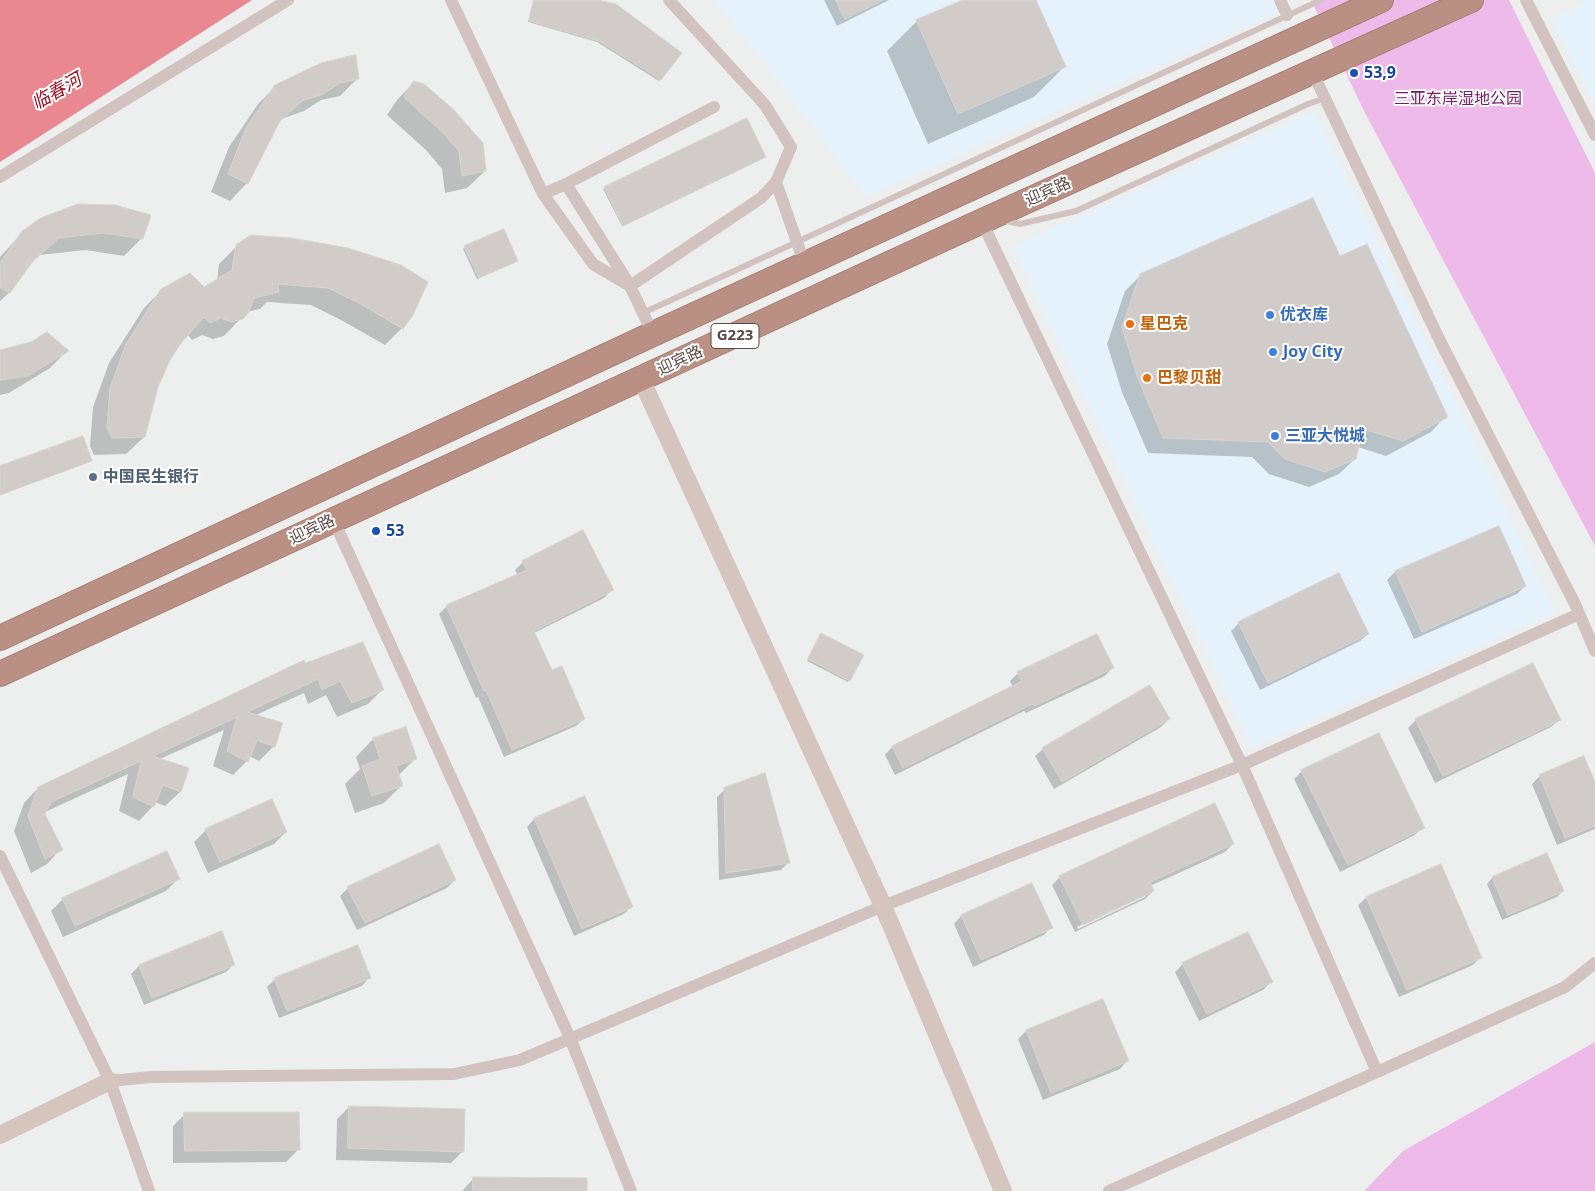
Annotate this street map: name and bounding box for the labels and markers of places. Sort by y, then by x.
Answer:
place label: 53,9 [1364,63,1396,83]
marker: 53,9 [1348,67,1360,79]
place label: 优衣库 [1280,305,1328,325]
marker: 优衣库 [1264,309,1276,321]
place label: 星巴克 [1140,314,1188,334]
marker: 星巴克 [1124,318,1136,330]
place label: Joy City [1283,342,1343,362]
marker: Joy City [1267,346,1279,358]
place label: 巴黎贝甜 [1157,368,1221,388]
marker: 巴黎贝甜 [1141,372,1153,384]
place label: 三亚大悦城 [1285,426,1365,446]
marker: 三亚大悦城 [1269,430,1281,442]
place label: 中国民生银行 [103,467,199,487]
marker: 中国民生银行 [87,471,99,483]
place label: 53 [386,521,404,541]
marker: 53 [370,525,382,537]

